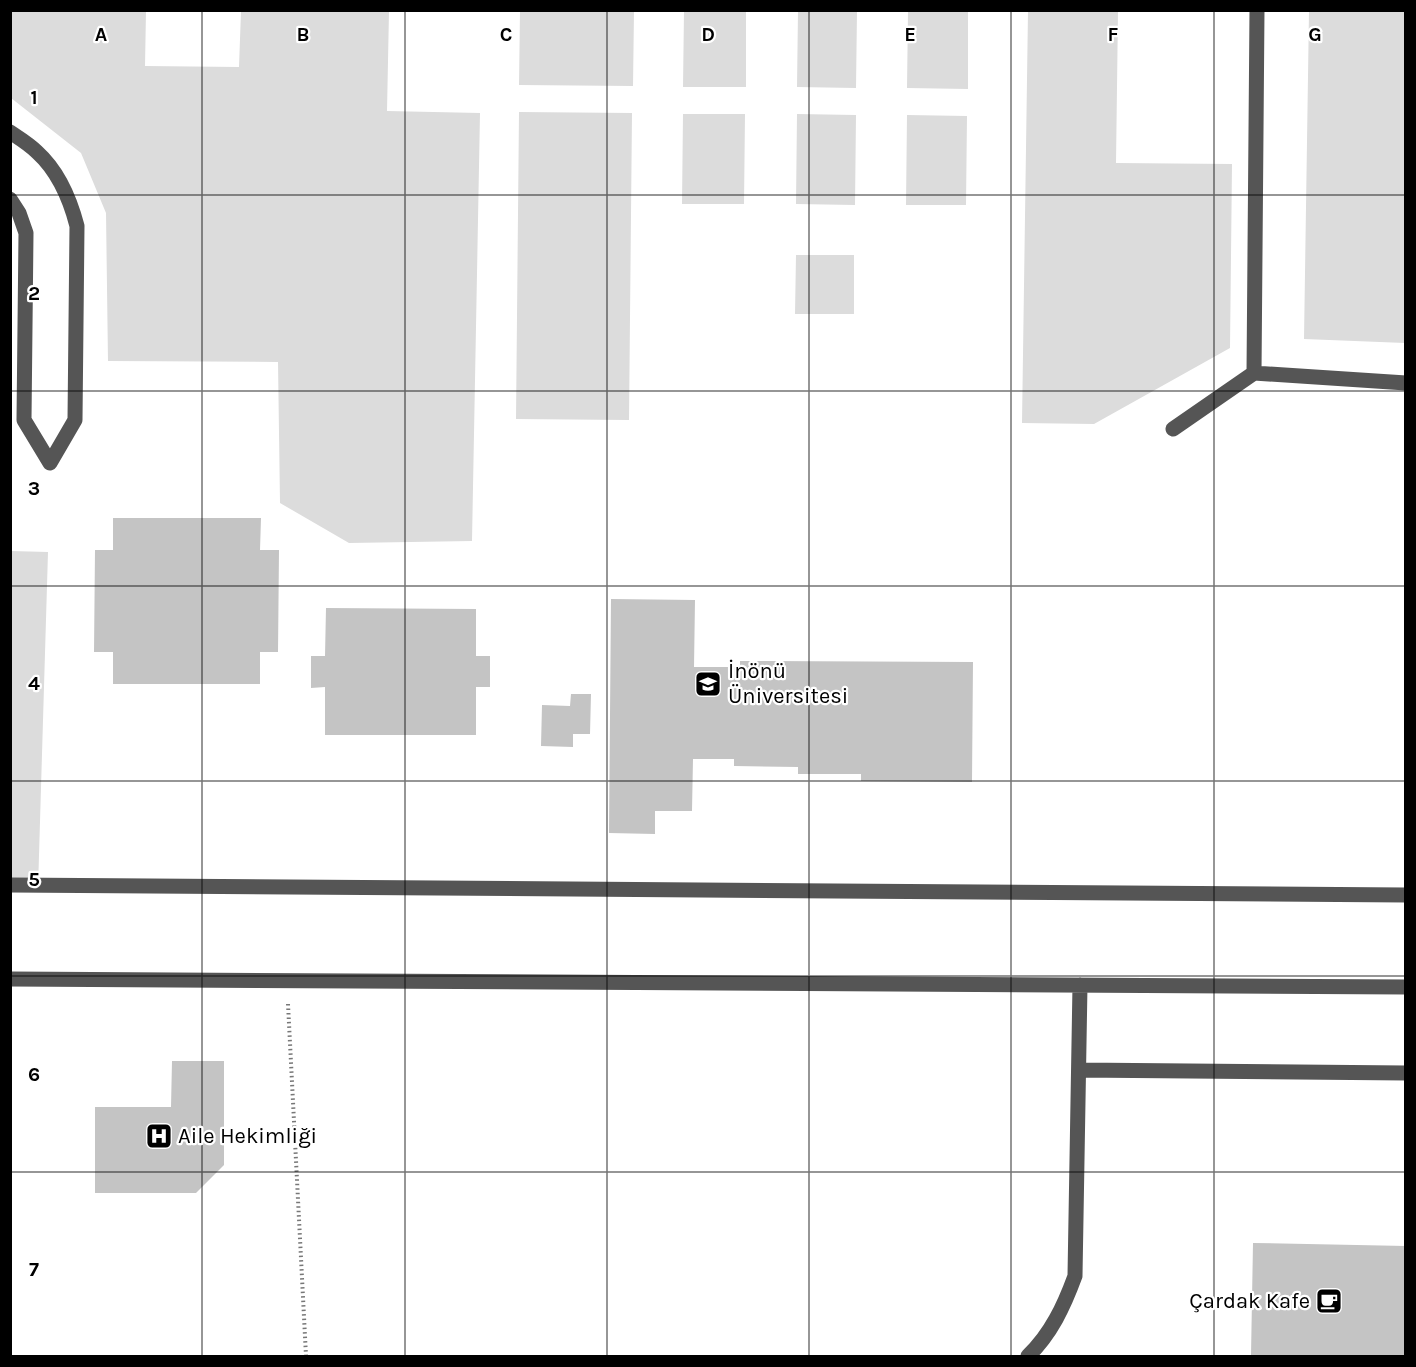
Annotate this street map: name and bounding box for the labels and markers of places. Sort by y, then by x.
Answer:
place label: İnönü Üniversitesi [728,658,848,709]
school or university icon: İnönü Üniversitesi [693,669,723,699]
hospital icon: Aile Hekimliği [144,1121,174,1151]
place label: Aile Hekimliği [178,1123,317,1149]
cafe icon: Çardak Kafe [1314,1286,1344,1316]
place label: Çardak Kafe [1189,1288,1310,1314]

